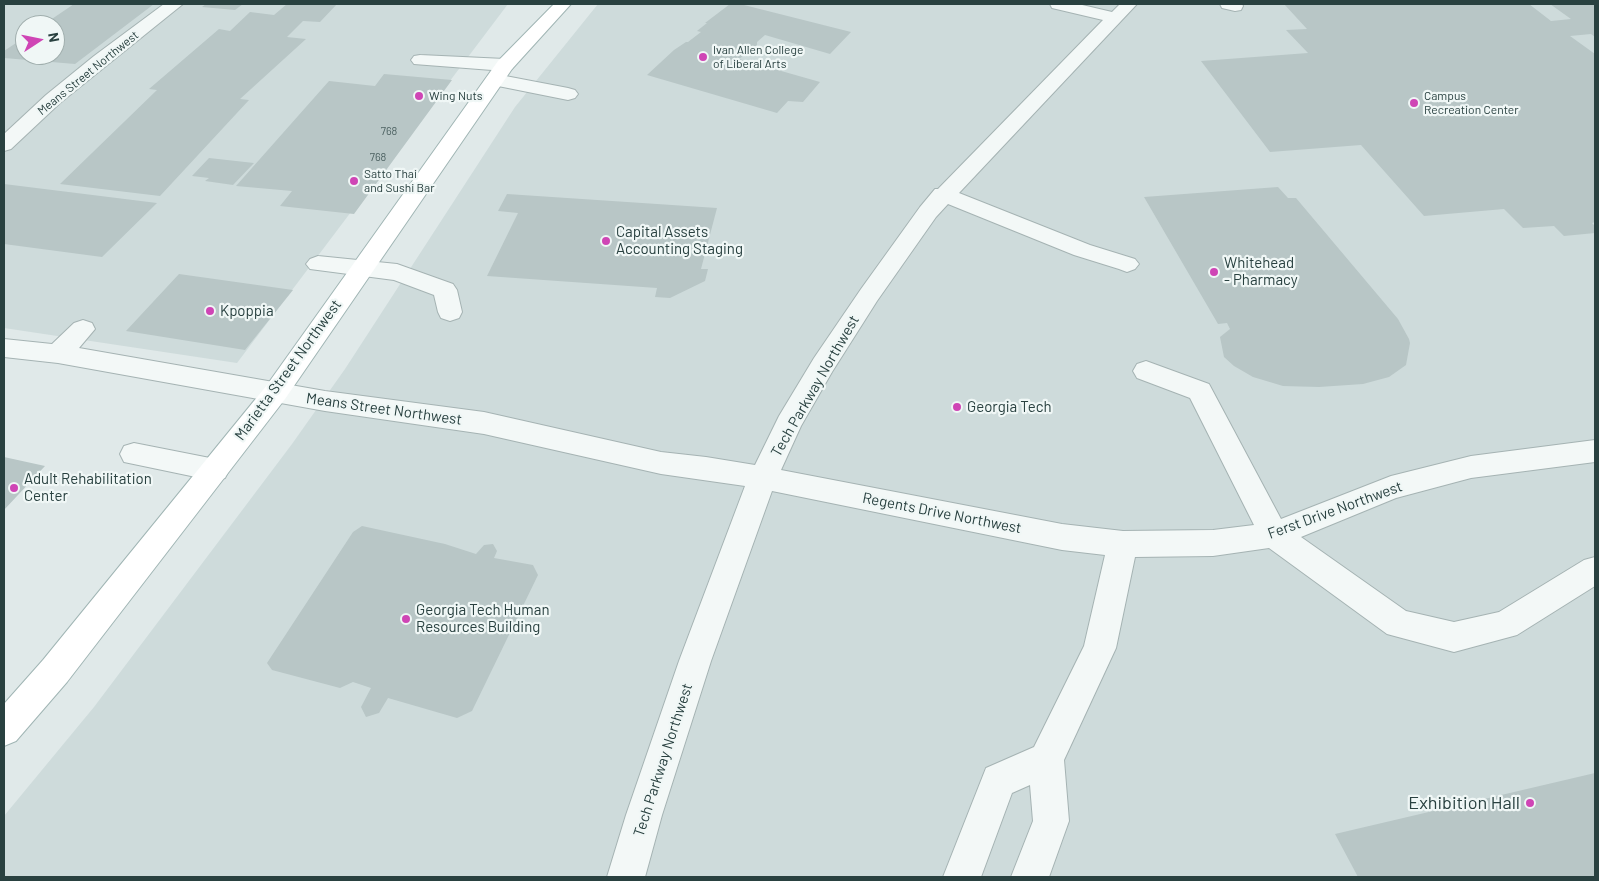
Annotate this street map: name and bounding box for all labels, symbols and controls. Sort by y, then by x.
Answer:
north arrow [15,15,65,65]
street label: Means Street Northwest [35,28,141,118]
place label: Ivan Allen College of Liberal Arts [713,43,803,71]
marker: Ivan Allen College of Liberal Arts [697,51,709,63]
place label: Wing Nuts [429,89,483,103]
place label: Campus Recreation Center [1424,89,1519,117]
marker: Wing Nuts [413,90,425,102]
marker: Campus Recreation Center [1408,97,1420,109]
house number: 768 [381,124,397,138]
house number: 768 [370,150,386,164]
place label: Satto Thai and Sushi Bar [364,167,435,195]
marker: Satto Thai and Sushi Bar [348,175,360,187]
place label: Capital Assets Accounting Staging [616,223,743,258]
marker: Capital Assets Accounting Staging [600,235,612,247]
place label: Whitehead - Pharmacy [1224,254,1298,289]
marker: Whitehead - Pharmacy [1208,266,1220,278]
street label: Marietta Street Northwest [231,296,345,444]
place label: Kpoppia [220,302,274,320]
marker: Kpoppia [204,305,216,317]
street label: Tech Parkway Northwest [767,312,863,460]
street label: Means Street Northwest [305,389,463,429]
place label: Georgia Tech [967,398,1052,416]
marker: Georgia Tech [951,401,963,413]
place label: Adult Rehabilitation Center [24,470,152,505]
street label: Ferst Drive Northwest [1265,477,1405,543]
marker: Adult Rehabilitation Center [8,482,20,494]
street label: Regents Drive Northwest [861,489,1023,537]
place label: Georgia Tech Human Resources Building [416,601,550,636]
marker: Georgia Tech Human Resources Building [400,613,412,625]
street label: Tech Parkway Northwest [630,681,696,839]
place label: Exhibition Hall [1408,792,1520,814]
marker: Exhibition Hall [1524,797,1536,809]

